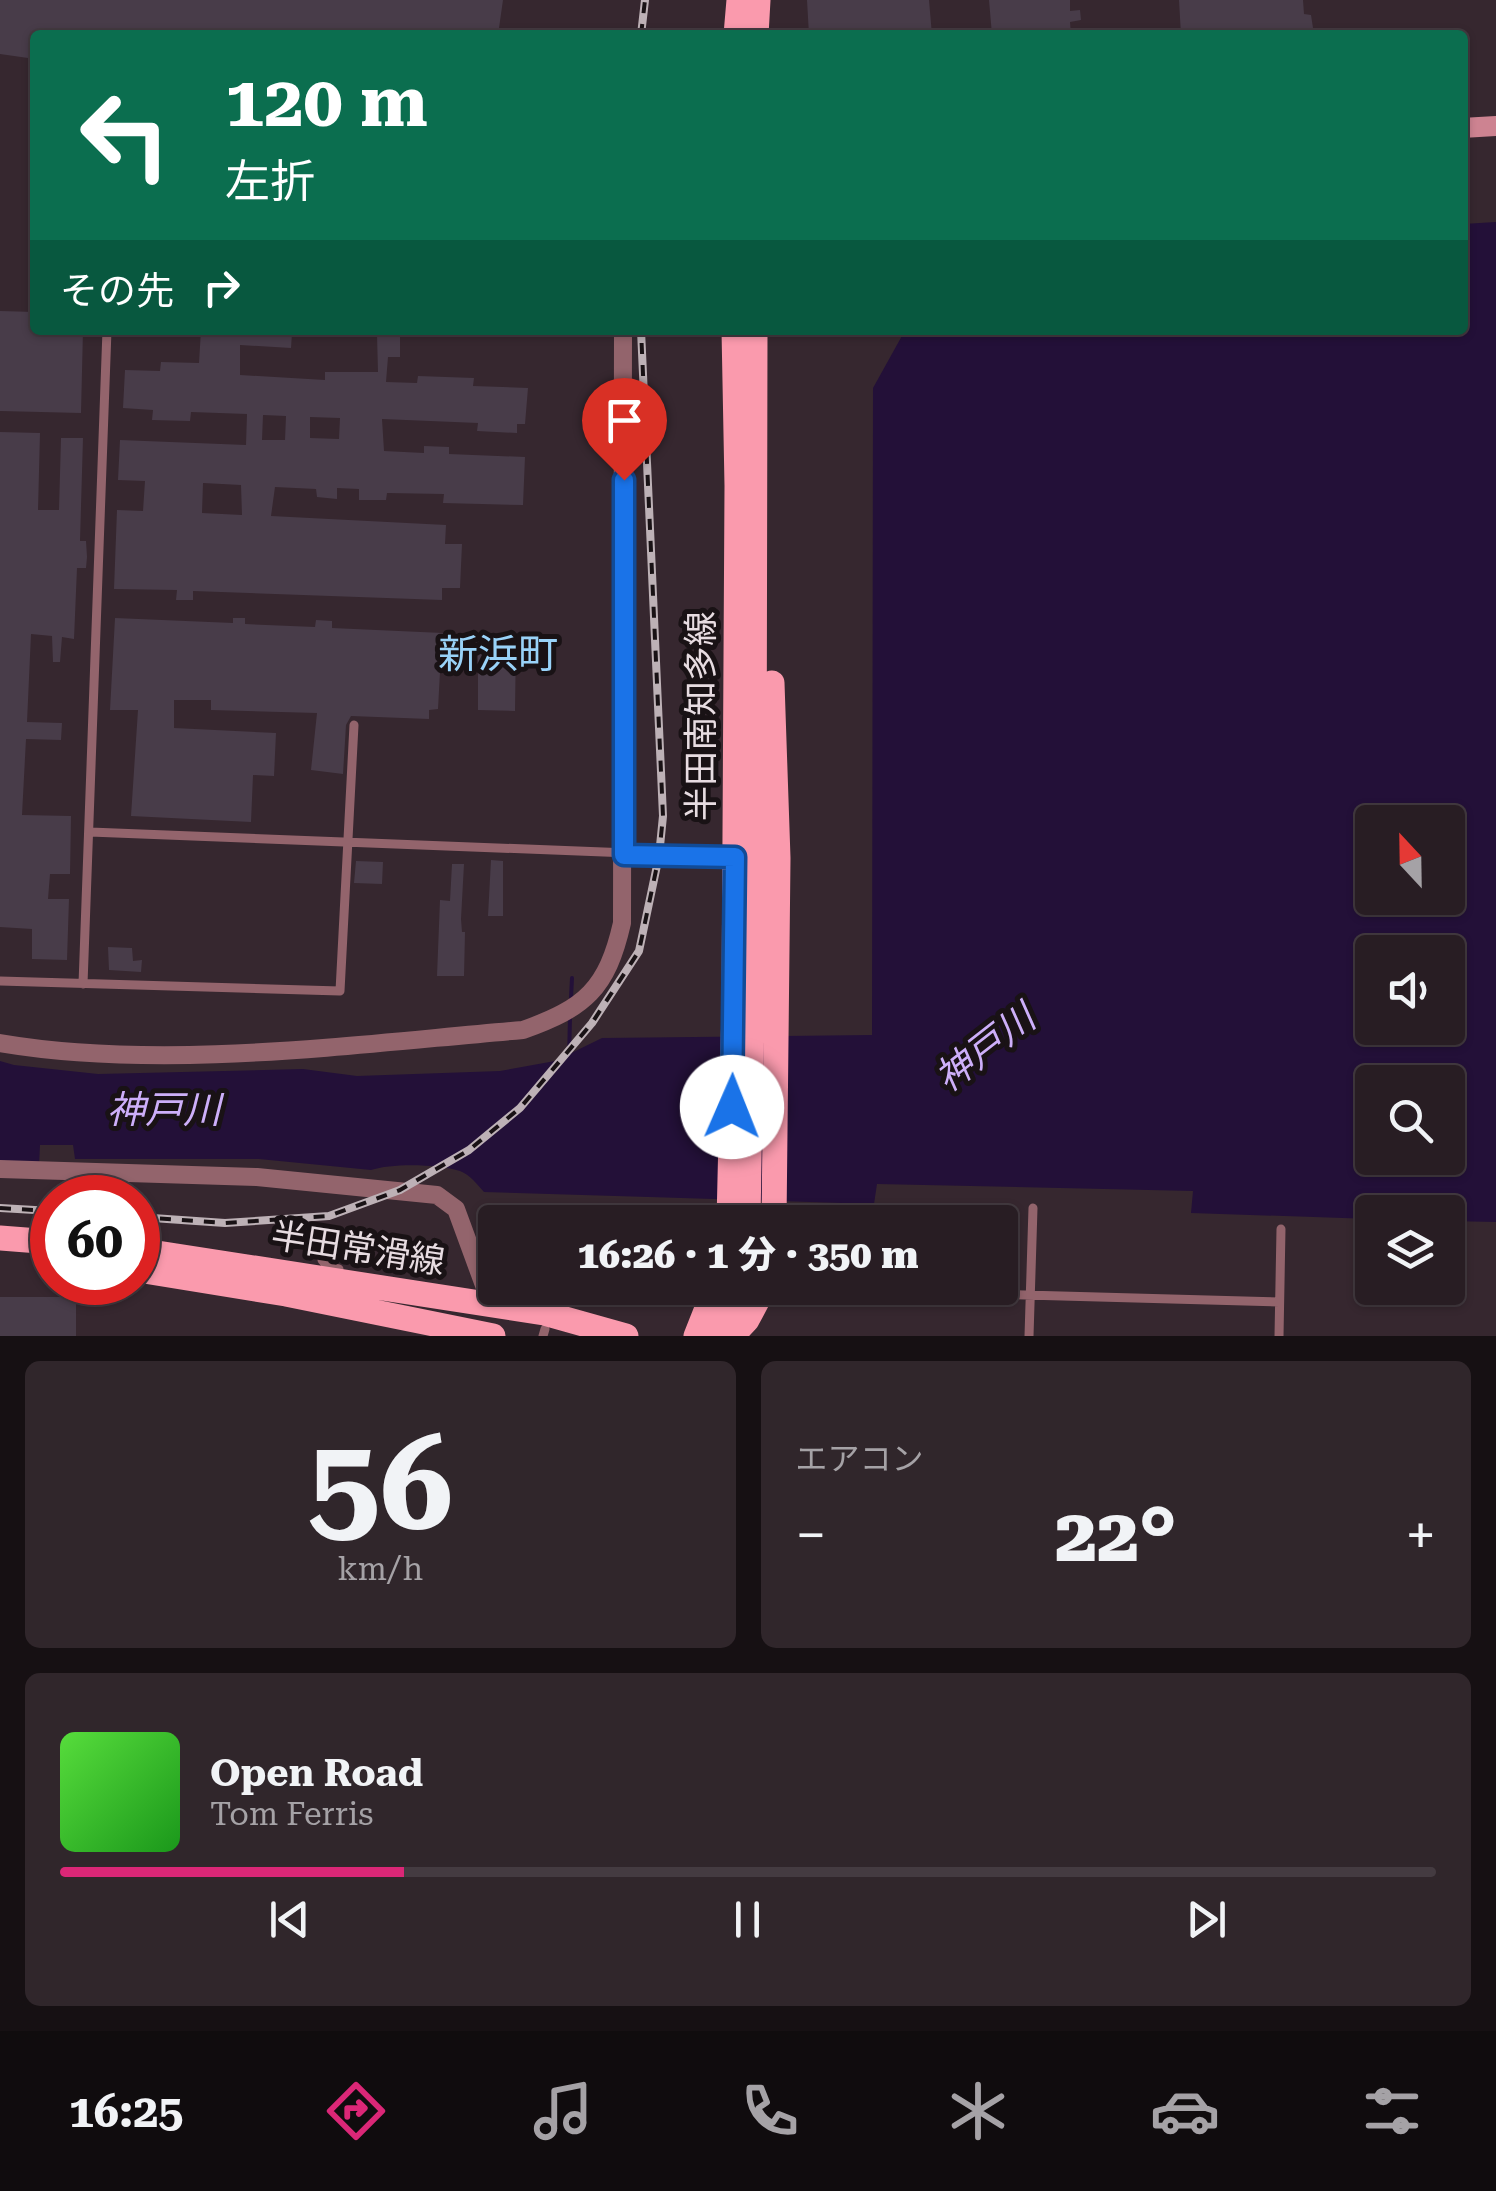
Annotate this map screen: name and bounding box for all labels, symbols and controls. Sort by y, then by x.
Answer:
text: 120 m [225,61,428,143]
icon: left [60,70,190,200]
text: 左折 [225,155,315,208]
icon: right [194,260,249,315]
text: その先 [60,269,174,313]
pin [582,378,667,481]
icon: arrive [597,393,652,448]
street label: 半田南知多線 [681,611,722,821]
district label: 新浜町 [438,631,558,678]
north arrow [1355,805,1465,915]
map controls [1355,805,1465,1305]
button: sound [1355,935,1465,1045]
water label: 神戸川 [927,993,1047,1100]
position arrow [680,1055,784,1159]
button: search [1355,1065,1465,1175]
water label: 神戸川 [107,1088,225,1132]
speed limit sign: 60 [30,1175,160,1305]
button: layers [1355,1195,1465,1305]
street label: 半田常滑線 [268,1215,448,1283]
text: 16:26 · 1 分 · 350 m [577,1233,919,1277]
text: 56 [307,1408,453,1561]
text: エアコン [796,1440,924,1478]
text: 22° [1055,1491,1177,1579]
text: − [796,1503,826,1567]
text: + [1405,1503,1436,1567]
text: km/h [337,1550,423,1588]
text: Open Road [210,1751,423,1795]
text: Tom Ferris [210,1795,373,1833]
icon: previous [262,1892,317,1947]
icon: pause [720,1892,775,1947]
icon: next [1179,1892,1234,1947]
icon: directions [321,2076,391,2146]
icon: music [528,2076,598,2146]
icon: phone [735,2076,805,2146]
icon: climate [943,2076,1013,2146]
icon: car [1150,2076,1220,2146]
icon: filters [1357,2076,1427,2146]
text: 16:25 [69,2085,184,2138]

